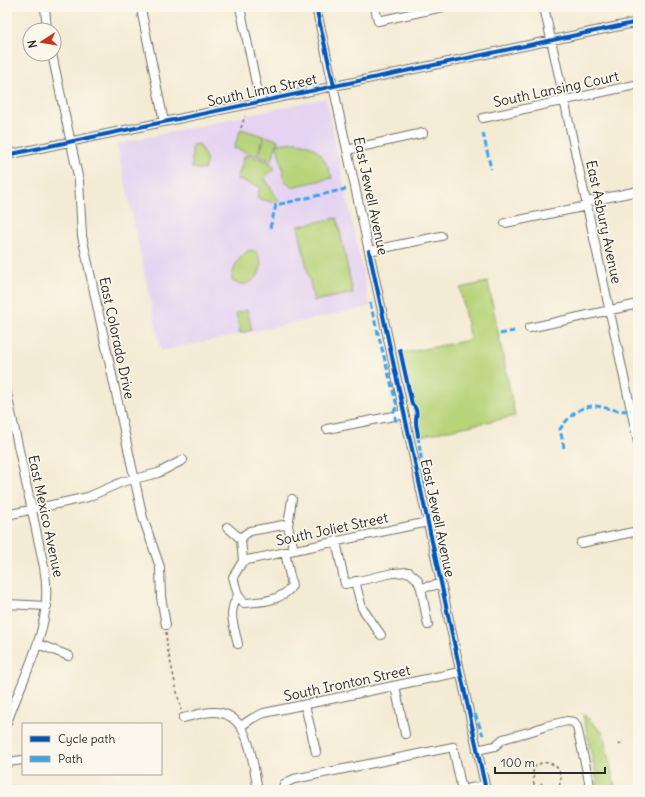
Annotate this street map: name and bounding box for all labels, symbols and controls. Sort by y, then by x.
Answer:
north arrow [22,22,62,62]
text: N [25,39,40,49]
street label: South Lansing Court [492,67,621,111]
street label: South Lima Street [206,70,319,110]
street label: East Jewell Avenue [350,135,392,257]
street label: East Asbury Avenue [582,159,626,285]
street label: East Colorado Drive [95,275,139,401]
street label: East Mexico Avenue [24,453,68,579]
street label: East Jewell Avenue [417,457,459,579]
street label: South Joliet Street [274,508,390,550]
street label: South Ironton Street [282,661,412,705]
legend [22,723,162,775]
text: Cycle path [58,731,115,746]
scale bar [495,749,605,775]
text: Path [58,751,83,766]
text: 100 m [501,755,535,770]

